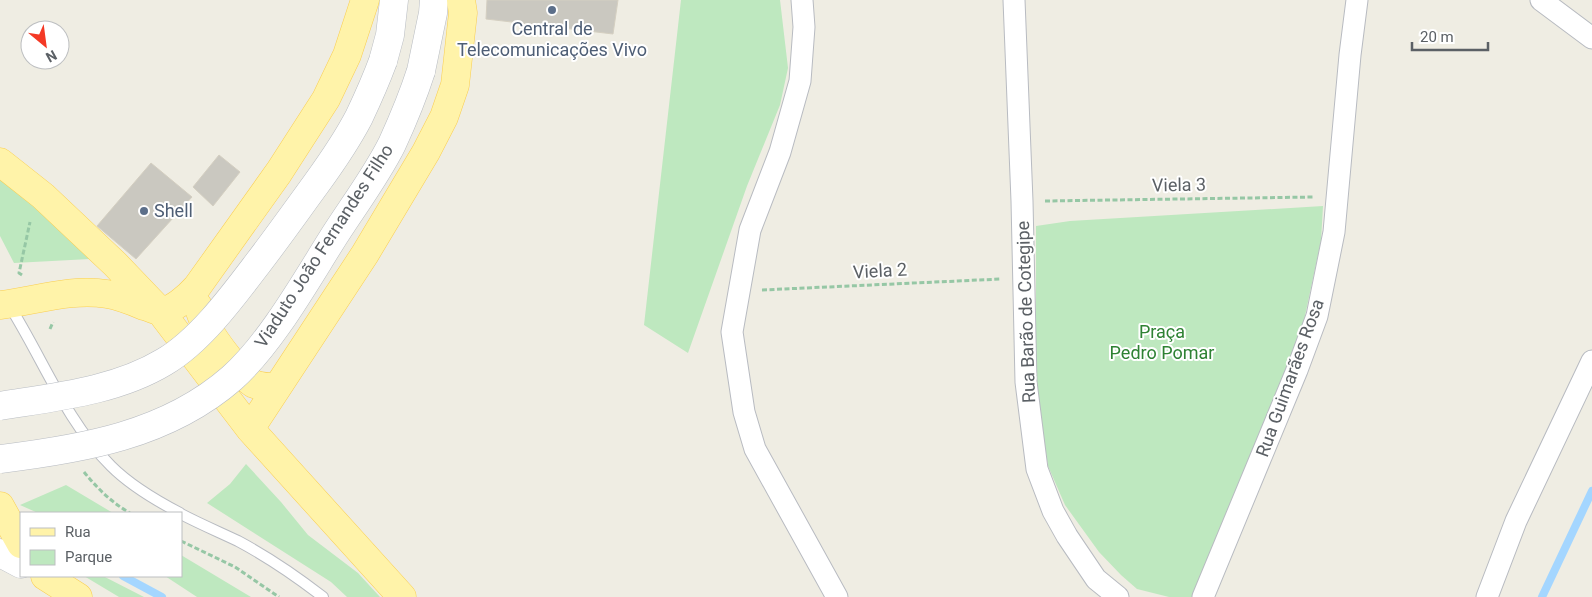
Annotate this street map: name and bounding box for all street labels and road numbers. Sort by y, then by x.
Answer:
street label: Viaduto João Fernandes Filho [250,140,397,351]
street label: Viela 3 [1152,174,1206,195]
street label: Rua Barão de Cotegipe [1012,221,1039,403]
street label: Viela 2 [852,259,908,282]
street label: Rua Guimarães Rosa [1251,296,1328,460]

